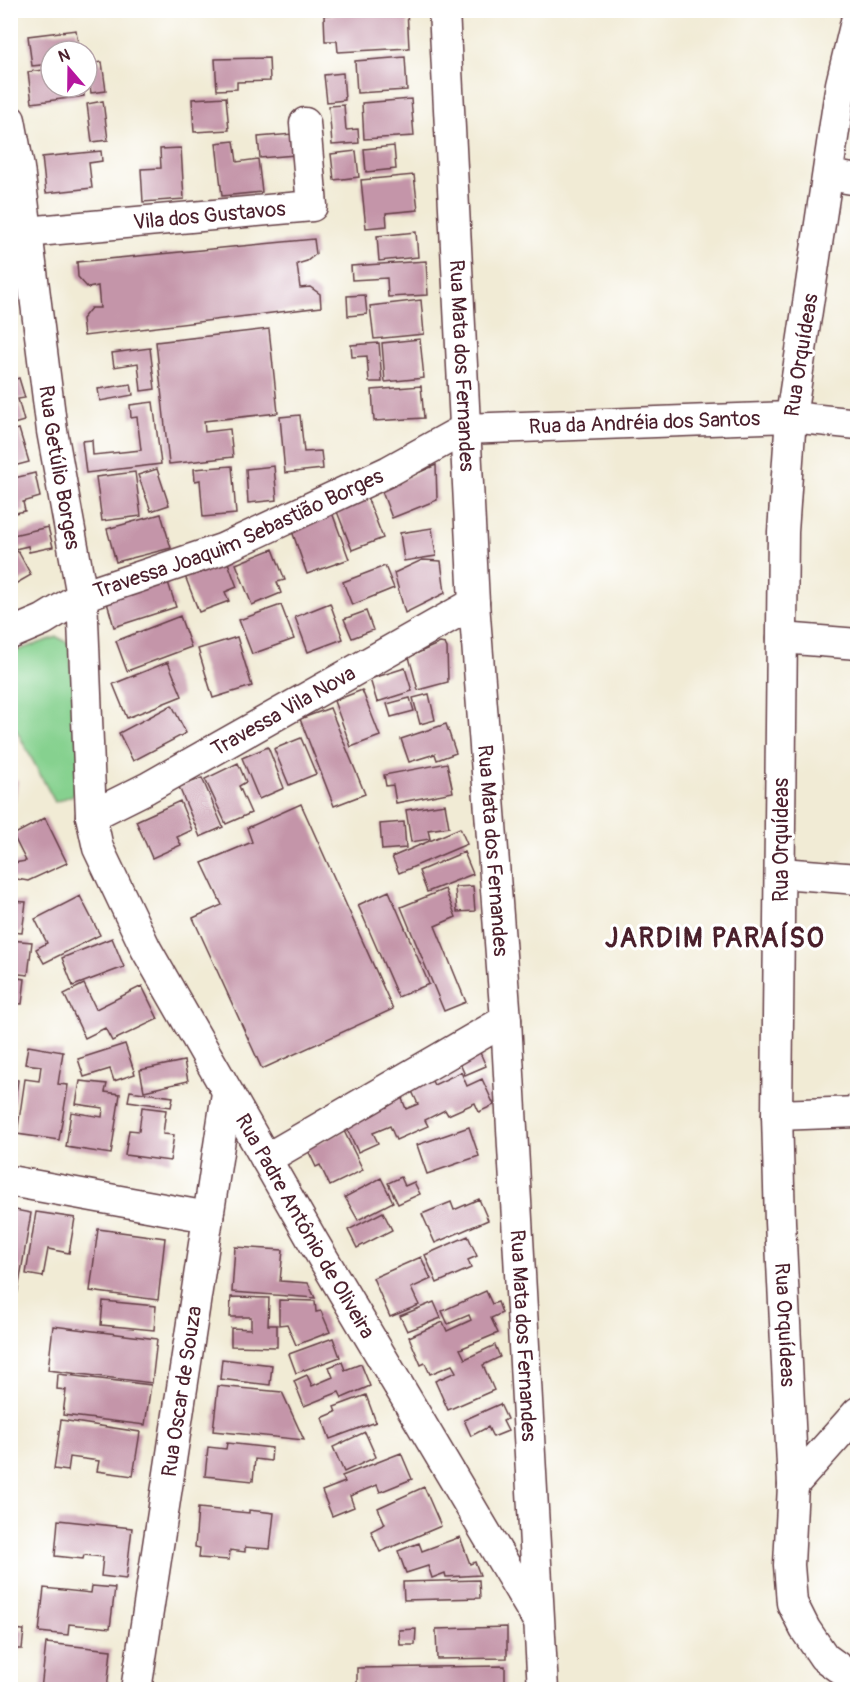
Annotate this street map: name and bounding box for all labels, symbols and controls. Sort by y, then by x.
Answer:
north arrow [39,39,99,99]
text: N [56,45,73,67]
street label: Vila dos Gustavos [132,195,287,236]
street label: Rua Mata dos Fernandes [443,259,480,473]
street label: Rua Orquídeas [778,291,825,419]
street label: Rua Getúlio Borges [32,384,86,552]
street label: Rua da Andréia dos Santos [528,405,761,441]
street label: Travessa Joaquim Sebastião Borges [90,462,388,605]
street label: Travessa Vila Nova [206,660,360,763]
street label: Rua Mata dos Fernandes [471,744,514,958]
street label: Rua Orquídeas [768,777,795,902]
district label: JARDIM PARAÍSO [605,921,825,955]
street label: Rua Padre Antônio de Oliveira [229,1109,381,1344]
street label: Rua Mata dos Fernandes [504,1229,542,1443]
street label: Rua Orquídeas [768,1262,801,1388]
street label: Rua Oscar de Souza [156,1304,208,1479]

